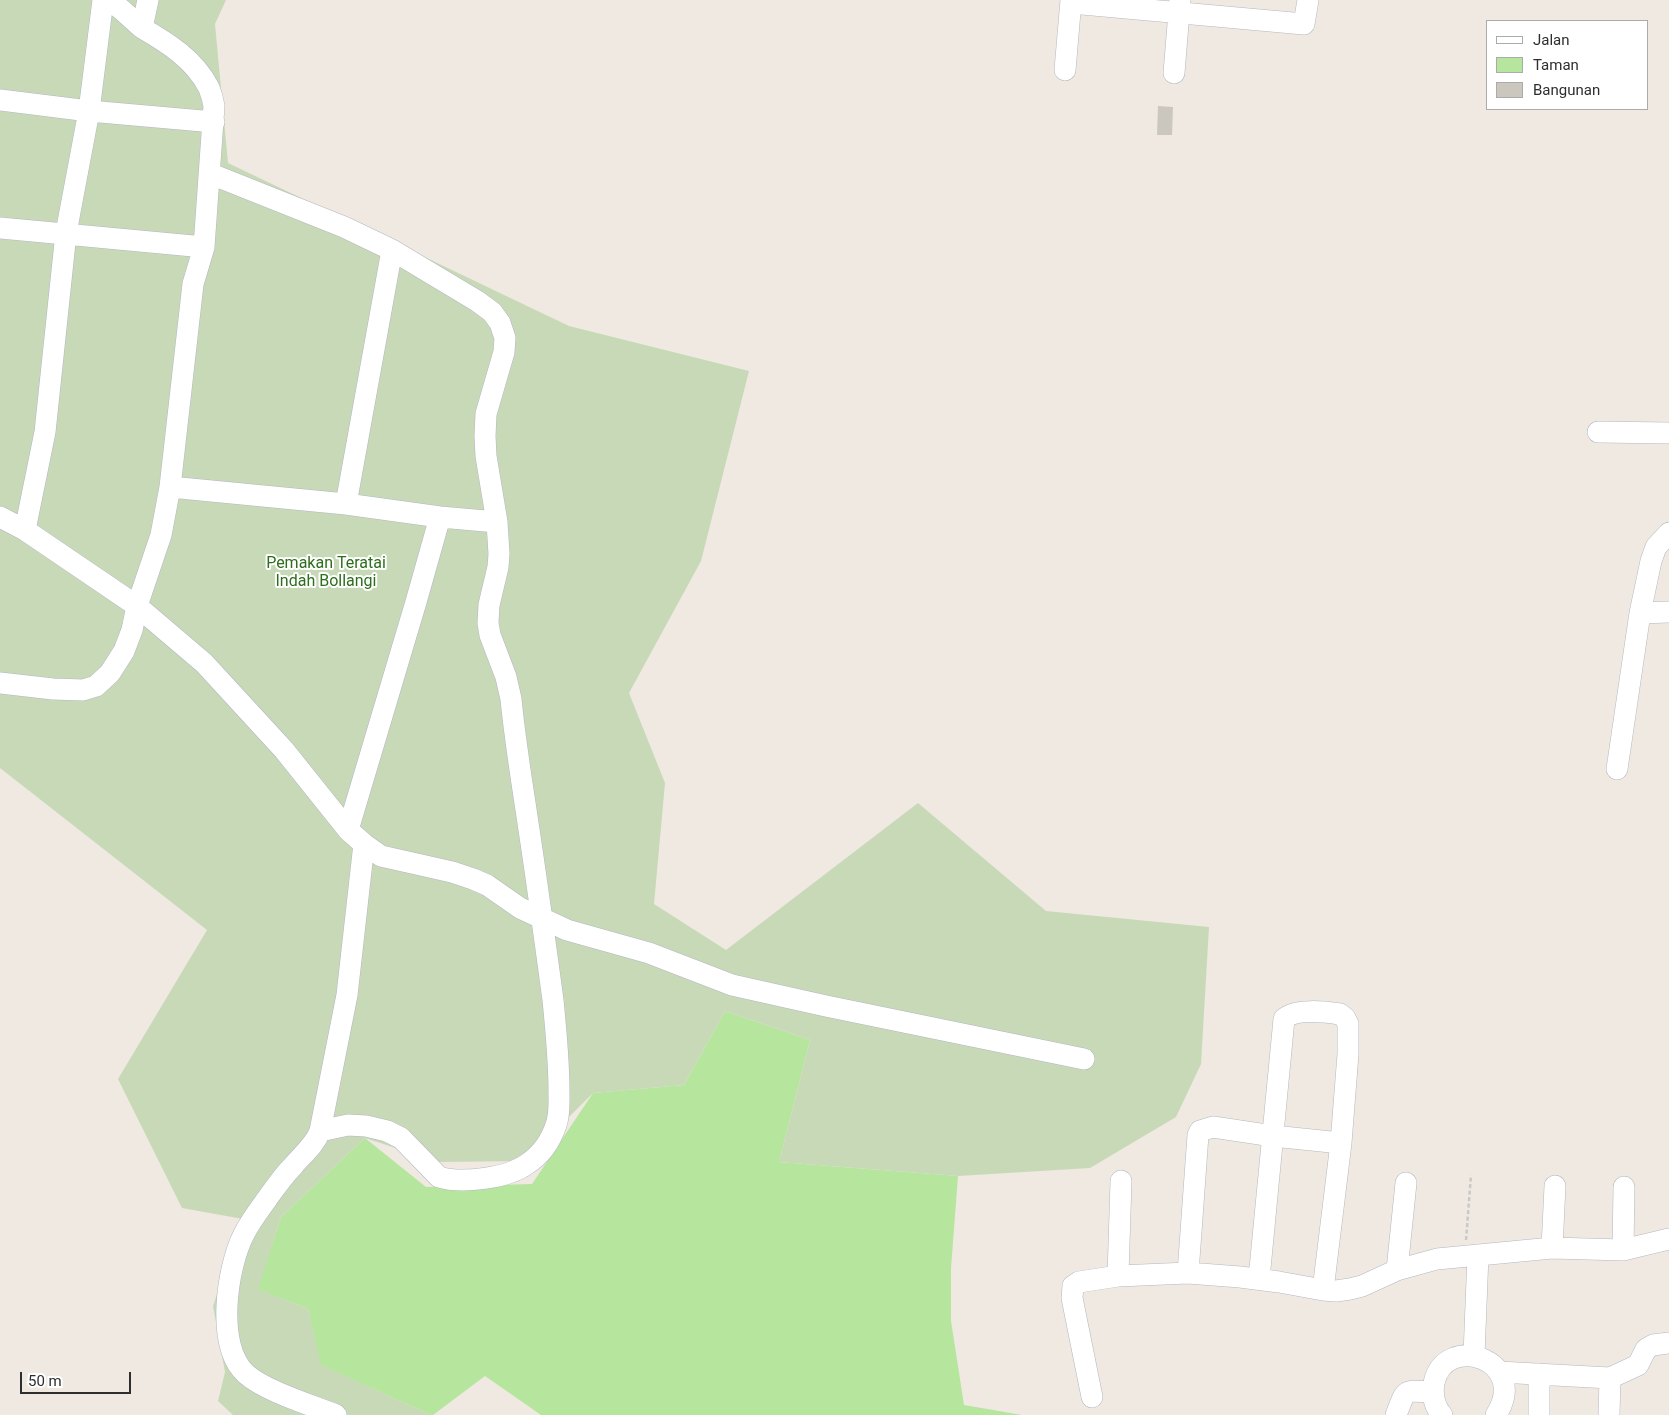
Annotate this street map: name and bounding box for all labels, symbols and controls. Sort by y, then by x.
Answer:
legend [1486,20,1649,110]
text: Jalan [1533,31,1570,49]
text: Taman [1533,56,1579,74]
text: Bangunan [1533,81,1600,99]
park label: Pemakan Teratai Indah Bollangi [266,554,386,592]
scale bar [22,1362,134,1394]
text: 50 m [28,1372,62,1390]

